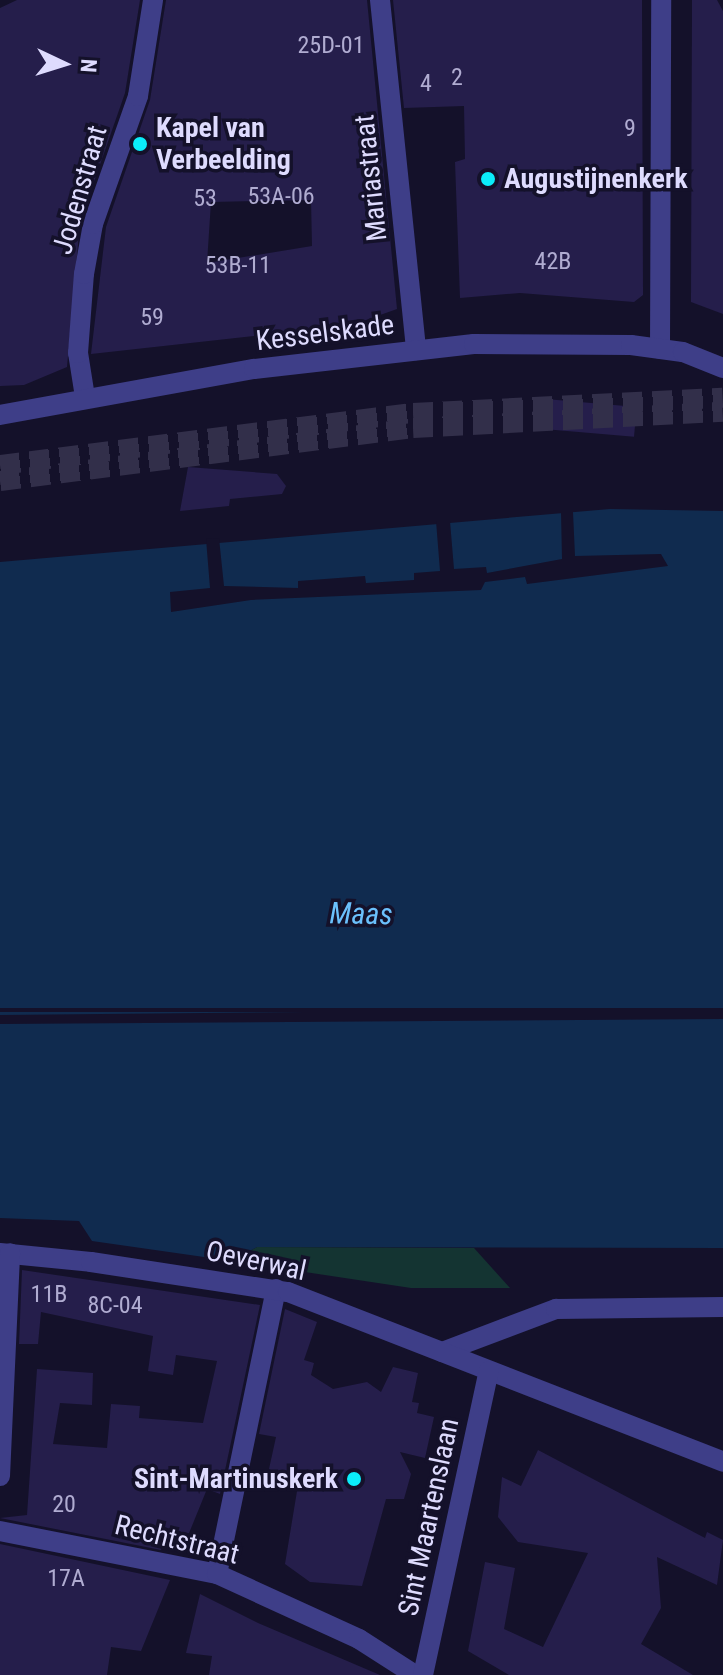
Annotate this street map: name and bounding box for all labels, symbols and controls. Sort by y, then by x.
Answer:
north arrow [24,24,104,104]
house number: 25D-01 [297,32,365,60]
text: N [76,58,101,73]
house number: 2 [451,64,463,92]
house number: 4 [420,70,432,98]
place label: Kapel van Verbeelding [156,111,291,177]
street label: Mariastraat [348,113,394,243]
house number: 9 [624,115,636,143]
street label: Jodenstraat [46,122,114,258]
marker: Kapel van Verbeelding [131,135,149,153]
place label: Augustijnenkerk [504,162,688,196]
marker: Augustijnenkerk [479,170,497,188]
house number: 53A-06 [247,183,315,211]
house number: 53 [193,185,217,213]
house number: 42B [535,248,571,276]
house number: 53B-11 [205,252,271,280]
house number: 59 [140,304,164,332]
street label: Kesselskade [254,308,396,358]
water label: Maas [329,895,393,933]
street label: Oeverwal [203,1234,309,1288]
house number: 11B [31,1281,67,1309]
house number: 8C-04 [87,1292,143,1320]
street label: Sint Maartenslaan [392,1415,466,1619]
place label: Sint-Martinuskerk [134,1462,338,1496]
marker: Sint-Martinuskerk [345,1470,363,1488]
house number: 20 [52,1491,76,1519]
street label: Rechtstraat [111,1508,243,1572]
house number: 17A [47,1565,85,1593]

